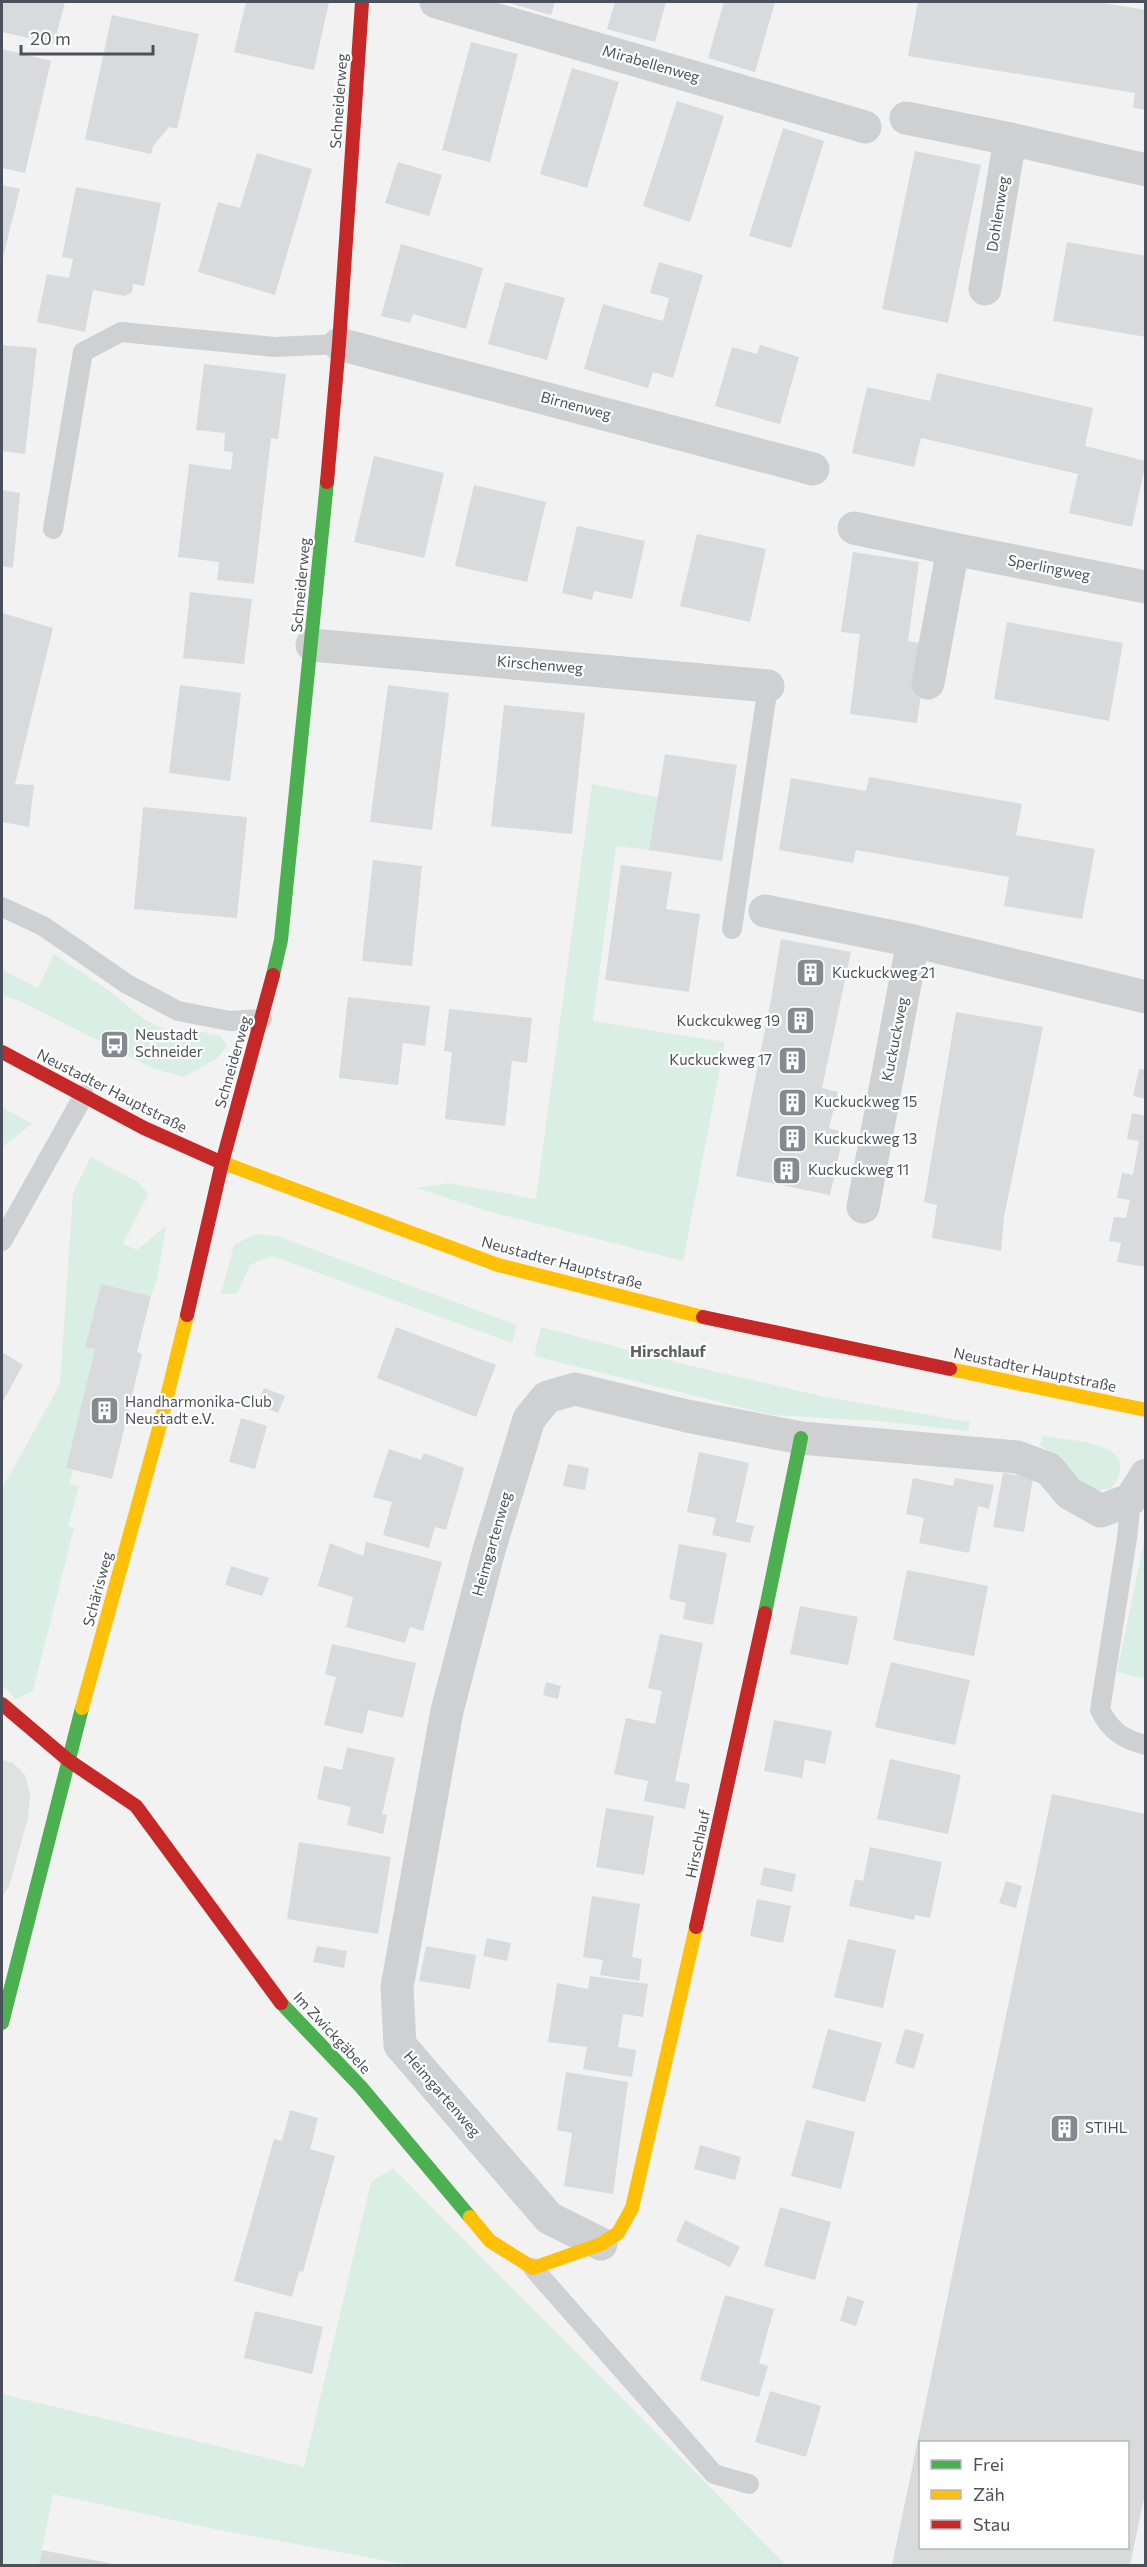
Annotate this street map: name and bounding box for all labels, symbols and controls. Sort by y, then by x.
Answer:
scale bar [21,18,153,56]
text: 20 m [30,27,71,49]
street label: Mirabellenweg [601,41,702,86]
street label: Schneiderweg [326,53,350,149]
street label: Dohlenweg [982,175,1012,253]
street label: Birnenweg [539,387,613,423]
street label: Schneiderweg [287,537,313,633]
street label: Sperlingweg [1006,550,1092,584]
street label: Kirschenweg [496,651,584,677]
building icon: Kuckuckweg 21 [795,957,827,989]
place label: Kuckuckweg 21 [832,963,935,981]
street label: Kuckuckweg [877,995,911,1082]
building icon: Kuckcukweg 19 [785,1005,817,1037]
place label: Kuckcukweg 19 [676,1011,780,1029]
street label: Schneiderweg [210,1013,254,1110]
place label: Neustadt Schneider [135,1025,203,1060]
bus stop icon: Neustadt Schneider [98,1028,130,1060]
street label: Neustadter Hauptstraße [34,1044,191,1136]
building icon: Kuckuckweg 17 [777,1044,809,1076]
place label: Kuckuckweg 17 [669,1050,772,1068]
building icon: Kuckuckweg 15 [777,1086,809,1118]
place label: Kuckuckweg 15 [814,1092,917,1110]
building icon: Kuckuckweg 13 [777,1123,809,1155]
place label: Kuckuckweg 13 [814,1129,917,1147]
building icon: Kuckuckweg 11 [771,1154,803,1186]
place label: Kuckuckweg 11 [808,1160,909,1178]
street label: Neustadter Hauptstraße [480,1232,645,1292]
district label: Hirschlauf [630,1341,706,1360]
street label: Neustadter Hauptstraße [952,1343,1118,1395]
place label: Handharmonika-Club Neustadt e.V. [125,1392,272,1427]
building icon: Handharmonika-Club Neustadt e.V. [88,1395,120,1427]
street label: Heimgartenweg [467,1489,515,1598]
street label: Schärisweg [78,1549,116,1628]
street label: Hirschlauf [681,1808,713,1880]
street label: Im Zwickgäbele [290,1988,375,2077]
street label: Heimgartenweg [400,2047,485,2140]
building icon: STIHL [1048,2112,1080,2144]
place label: STIHL [1085,2118,1128,2136]
legend [919,2441,1129,2549]
text: Frei [973,2453,1004,2475]
text: Zäh [973,2483,1005,2505]
text: Stau [973,2513,1010,2535]

